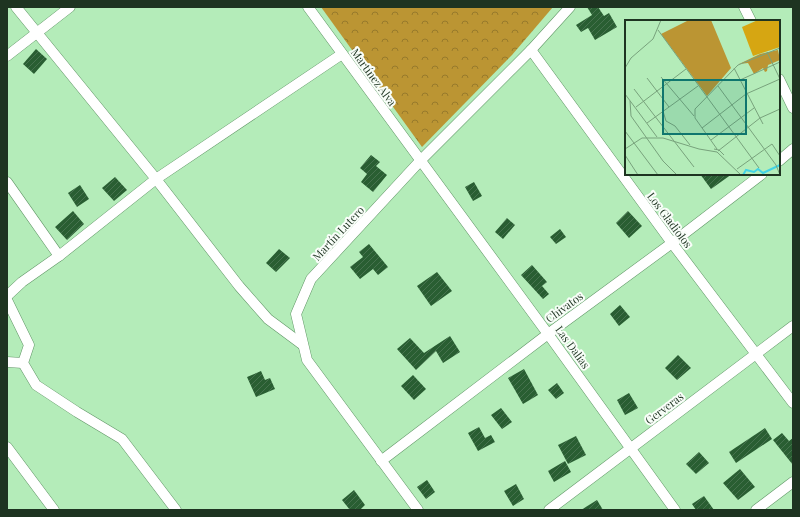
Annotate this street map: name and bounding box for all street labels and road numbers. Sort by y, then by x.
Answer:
street label: Martínez Alva [348,45,400,109]
street label: Los Gladiolos [644,189,696,251]
street label: Martín Lutero [309,203,367,263]
street label: Chivatos [542,288,586,326]
street label: Las Dalias [552,322,594,372]
street label: Gerveras [642,389,686,427]

